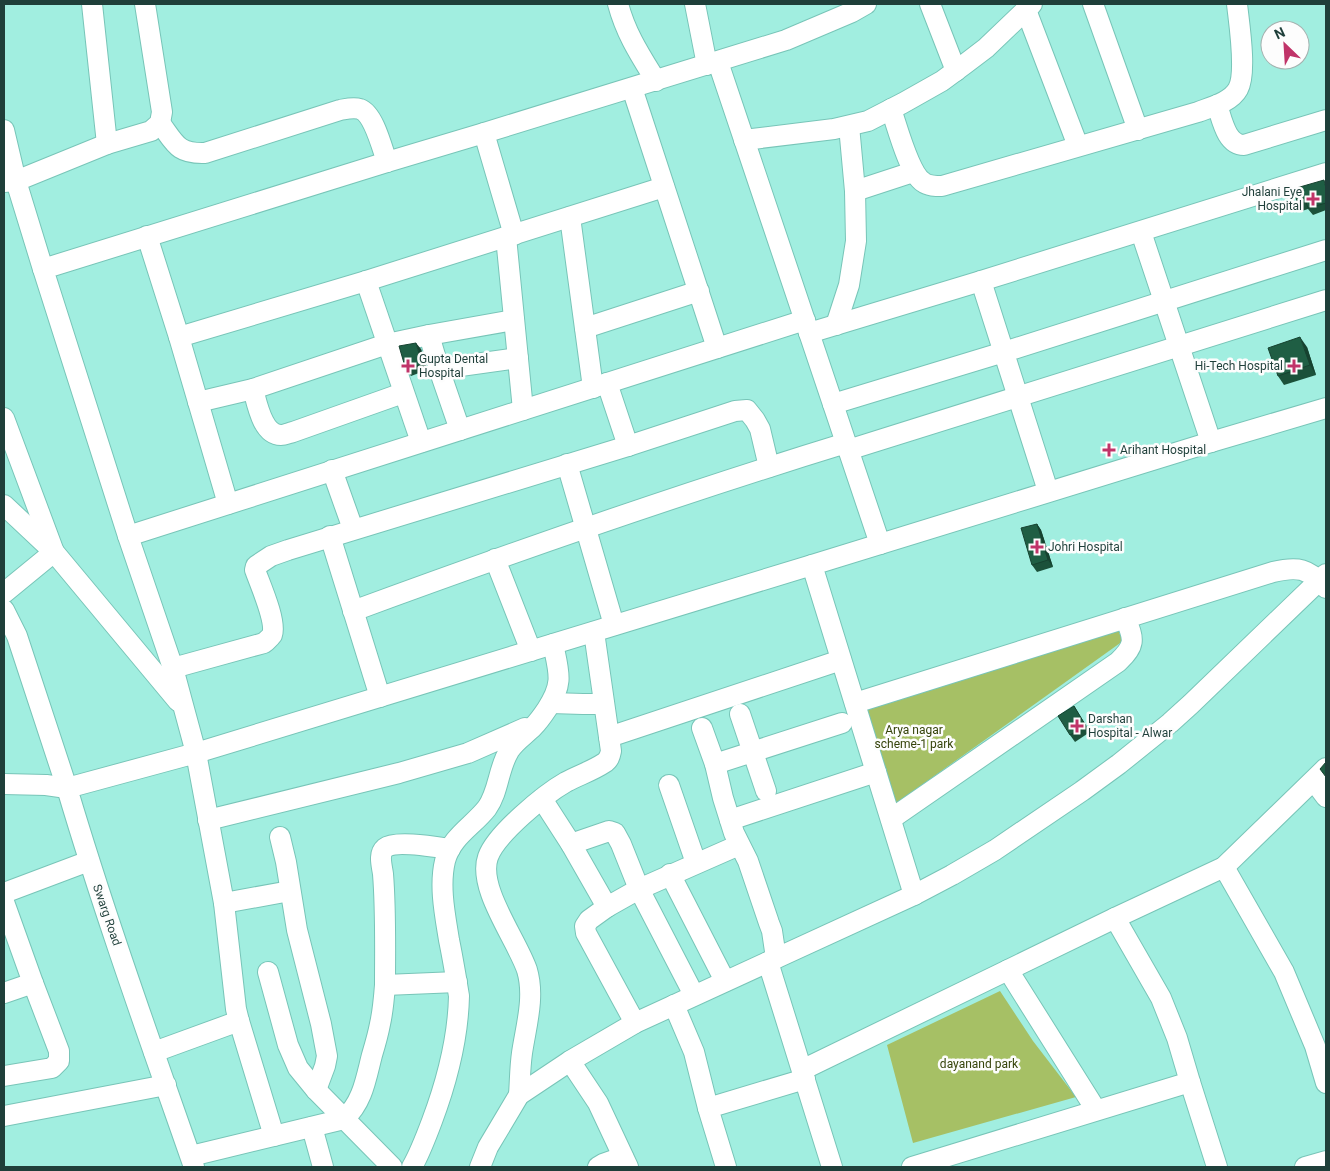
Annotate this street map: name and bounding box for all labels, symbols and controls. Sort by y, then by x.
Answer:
north arrow [1260,20,1310,70]
text: N [1272,24,1287,43]
place label: Jhalani Eye Hospital [1242,185,1302,213]
marker: Jhalani Eye Hospital [1306,192,1320,206]
place label: Gupta Dental Hospital [419,352,488,380]
marker: Gupta Dental Hospital [401,359,415,373]
place label: Hi-Tech Hospital [1195,359,1283,373]
marker: Hi-Tech Hospital [1287,359,1301,373]
marker: Arihant Hospital [1102,443,1116,457]
place label: Arihant Hospital [1120,443,1206,457]
marker: Johri Hospital [1030,540,1044,554]
place label: Johri Hospital [1048,540,1123,554]
place label: Darshan Hospital - Alwar [1088,712,1172,740]
marker: Darshan Hospital - Alwar [1070,719,1084,733]
park label: Arya nagar scheme-1 park [875,723,954,751]
street label: Swarg Road [90,883,124,947]
park label: dayanand park [940,1057,1019,1071]

